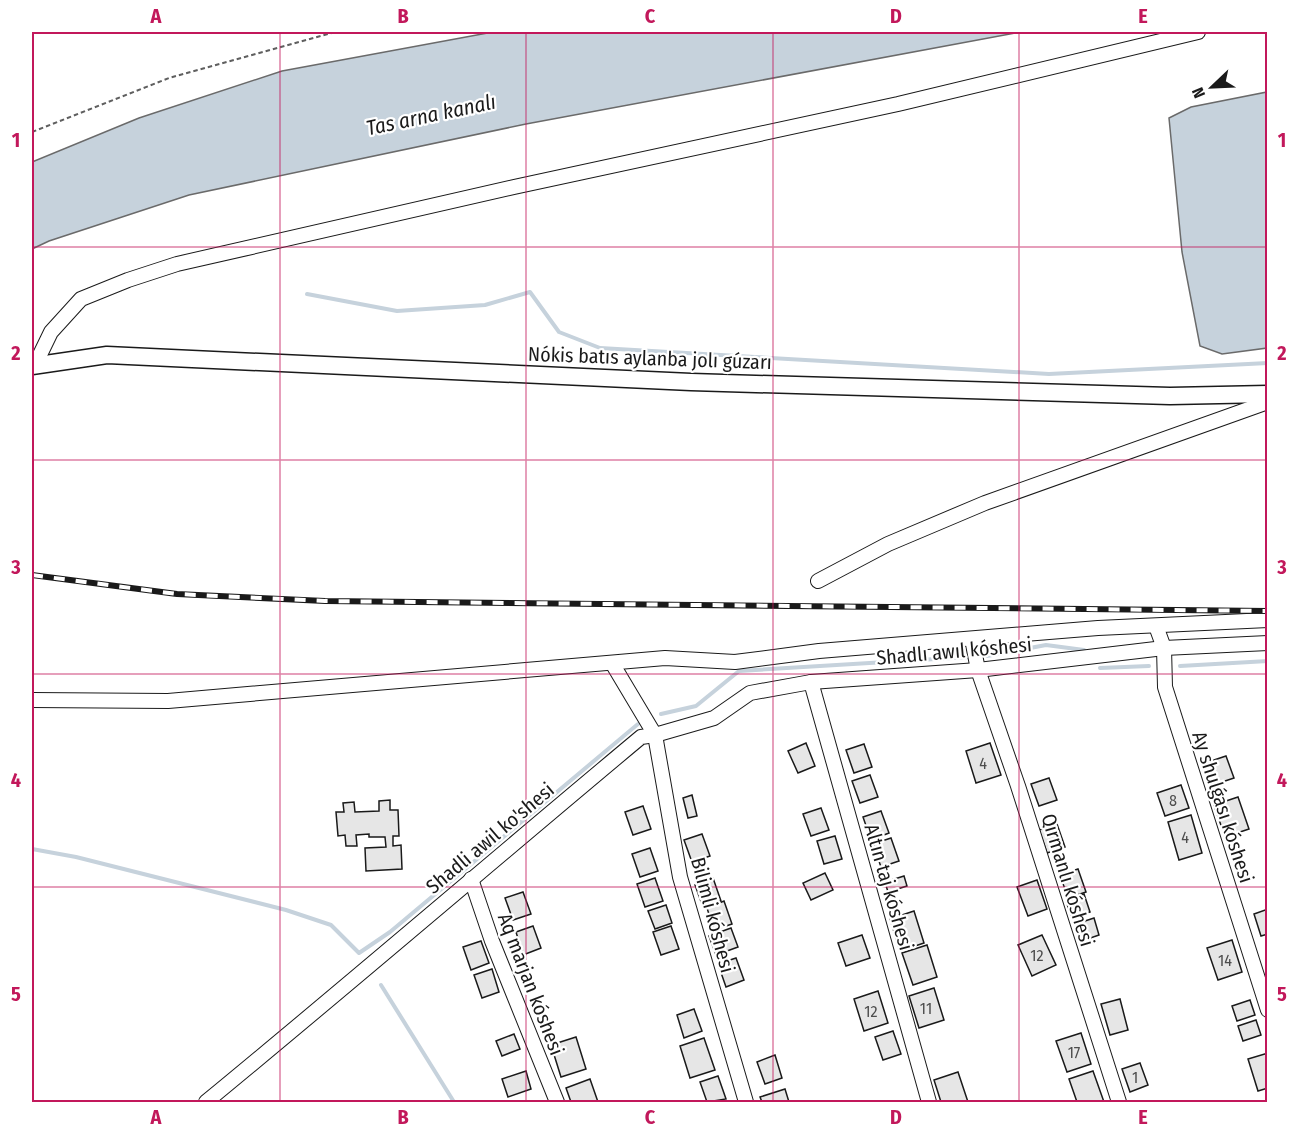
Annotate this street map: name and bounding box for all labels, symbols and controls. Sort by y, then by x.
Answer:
text: A [150,4,163,28]
text: B [397,4,409,28]
text: C [645,4,656,28]
text: D [890,4,902,28]
text: E [1138,4,1148,28]
north arrow [1182,57,1242,117]
text: N [1188,85,1209,101]
water label: Tas arna kanalı [364,89,498,141]
text: 1 [12,128,20,152]
text: 1 [1278,128,1286,152]
text: 2 [10,341,21,365]
text: 2 [1276,341,1287,365]
street label: Nókis batıs aylanba jolı gúzarı [528,342,772,374]
text: 3 [10,555,21,579]
text: 3 [1276,555,1287,579]
street label: Shadlı awıl kóshesi [875,632,1033,670]
street label: Ay shulǵası kóshesi [1187,728,1259,886]
house number: 4 [979,754,987,773]
text: 4 [11,768,21,792]
text: 4 [1277,768,1287,792]
street label: Shadli awil ko'shesi [421,777,559,899]
house number: 8 [1169,791,1177,810]
street label: Qırmanlı kóshesi [1036,811,1100,949]
street label: Altın taj kóshesi [859,821,919,953]
house number: 4 [1181,828,1189,847]
street label: Bilimli kóshesi [686,854,740,976]
street label: Aq marjan kóshesi [493,910,569,1058]
house number: 12 [1030,946,1044,965]
house number: 14 [1218,951,1232,970]
text: 5 [11,982,21,1006]
text: 5 [1277,982,1287,1006]
house number: 11 [920,999,932,1018]
house number: 12 [864,1002,878,1021]
house number: 17 [1068,1043,1081,1062]
house number: 1 [1132,1068,1138,1087]
text: A [150,1105,163,1129]
text: B [397,1105,409,1129]
text: C [645,1105,656,1129]
text: D [890,1105,902,1129]
text: E [1138,1105,1148,1129]

